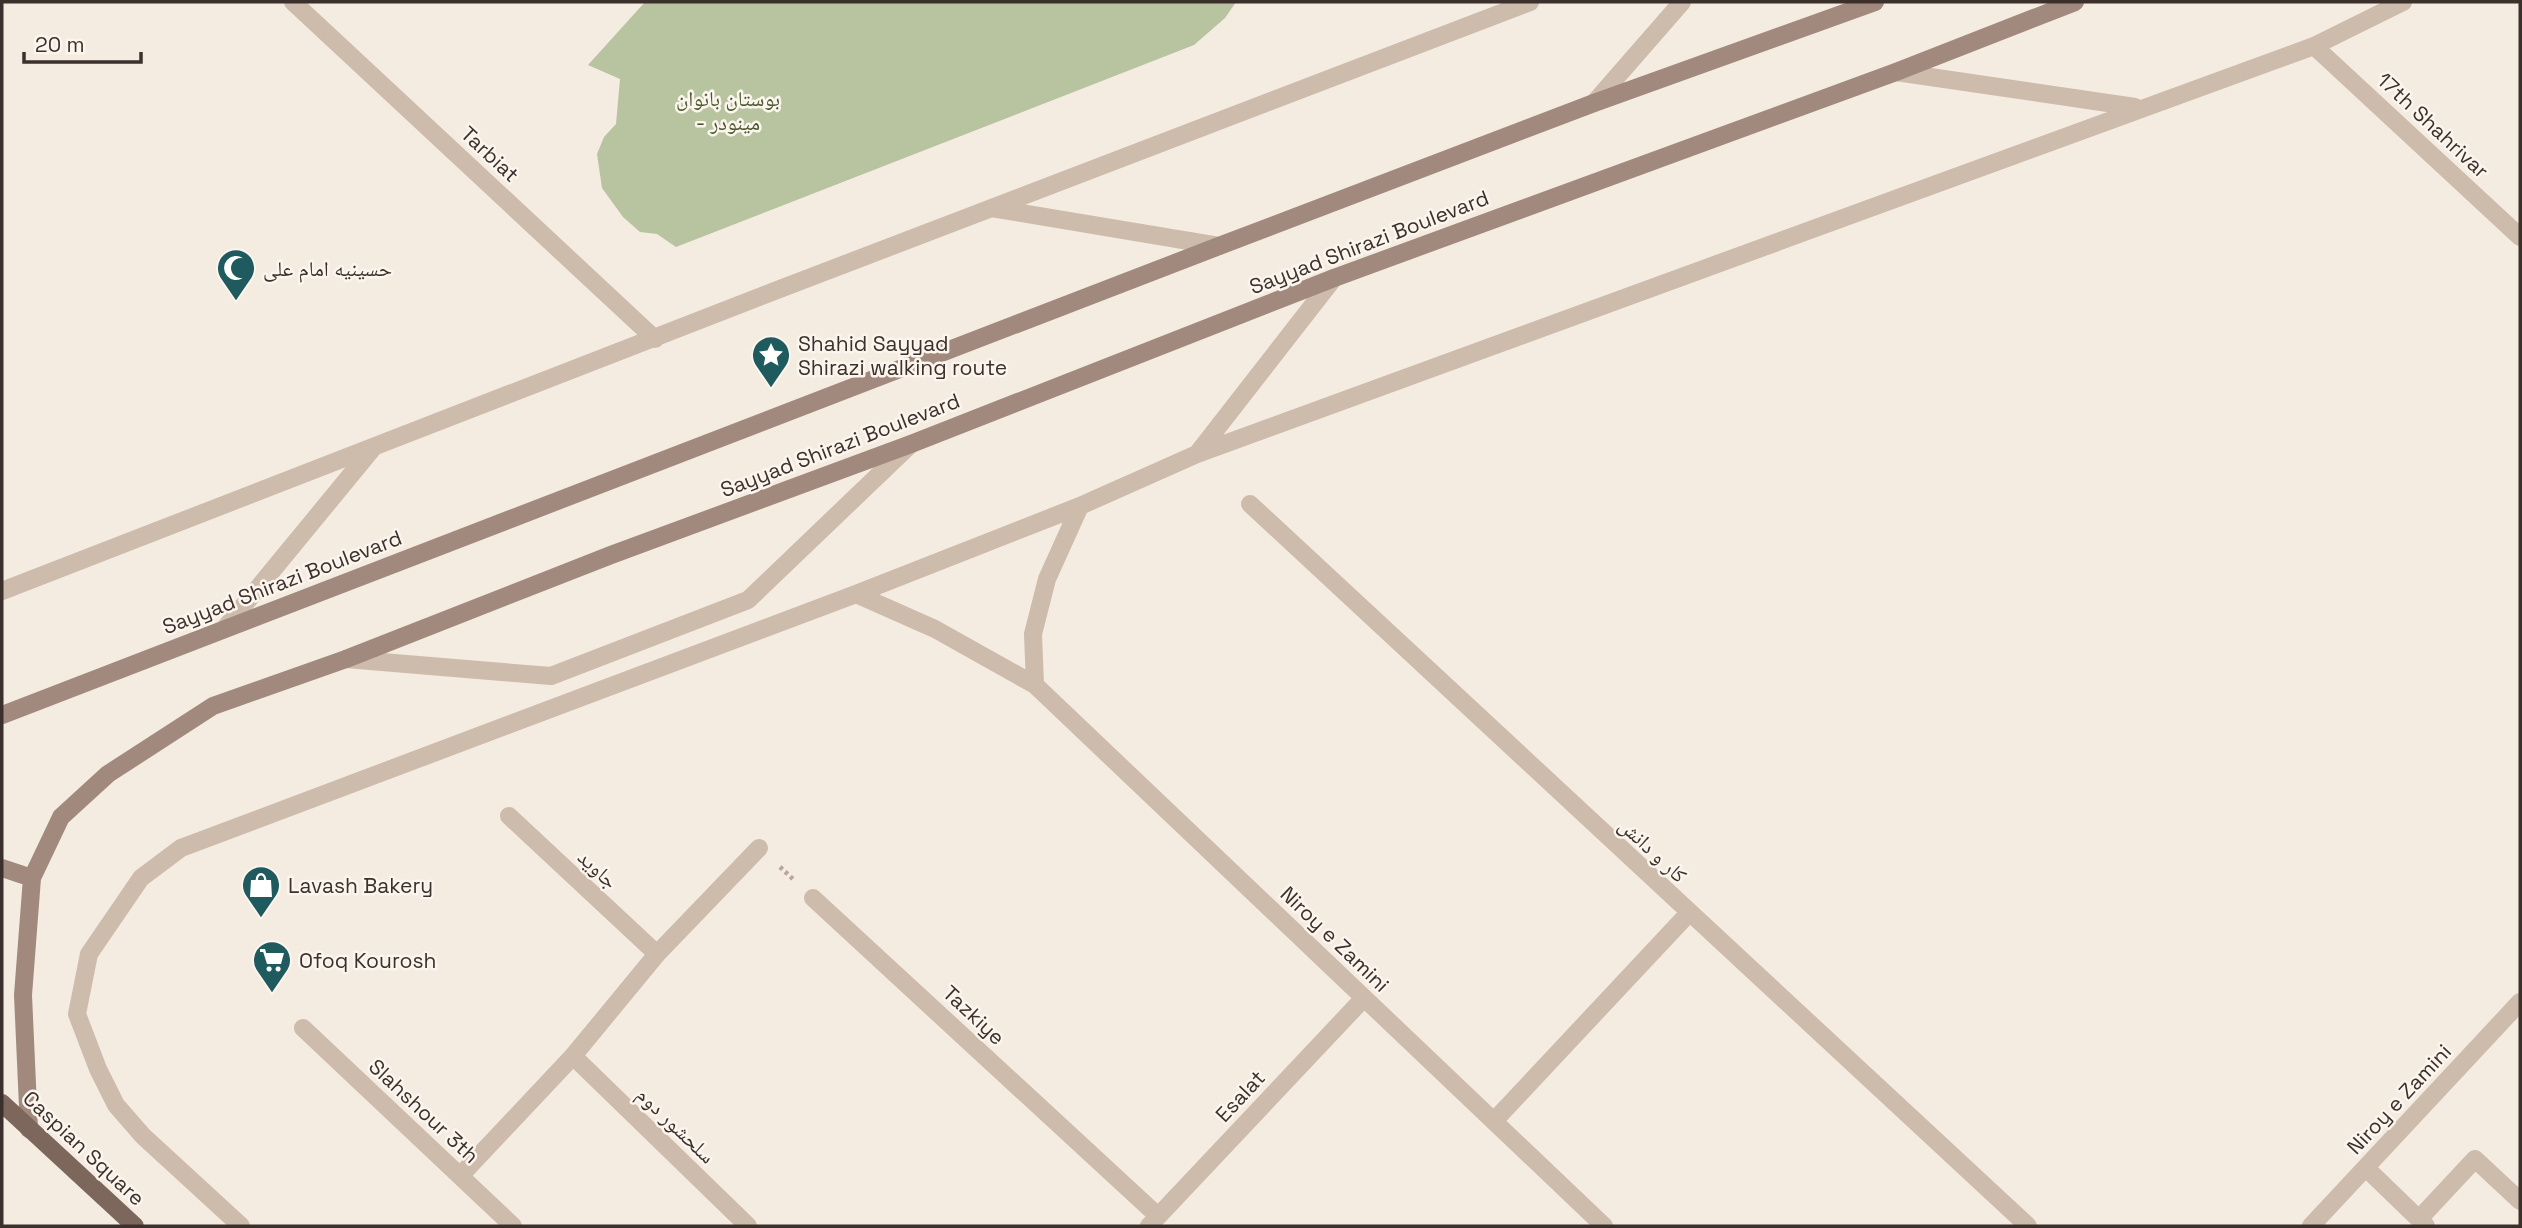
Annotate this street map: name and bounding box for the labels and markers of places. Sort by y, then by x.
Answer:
mosque icon: حسینیه امام علی [215,247,257,302]
place label: حسینیه امام علی [263,255,392,283]
place label: Shahid Sayyad Shirazi walking route [798,330,1007,381]
place icon: Shahid Sayyad Shirazi walking route [750,334,792,389]
shop icon: Lavash Bakery [240,864,282,919]
place label: Lavash Bakery [288,872,433,899]
supermarket icon: Ofoq Kourosh [251,939,293,994]
place label: Ofoq Kourosh [299,947,436,974]

